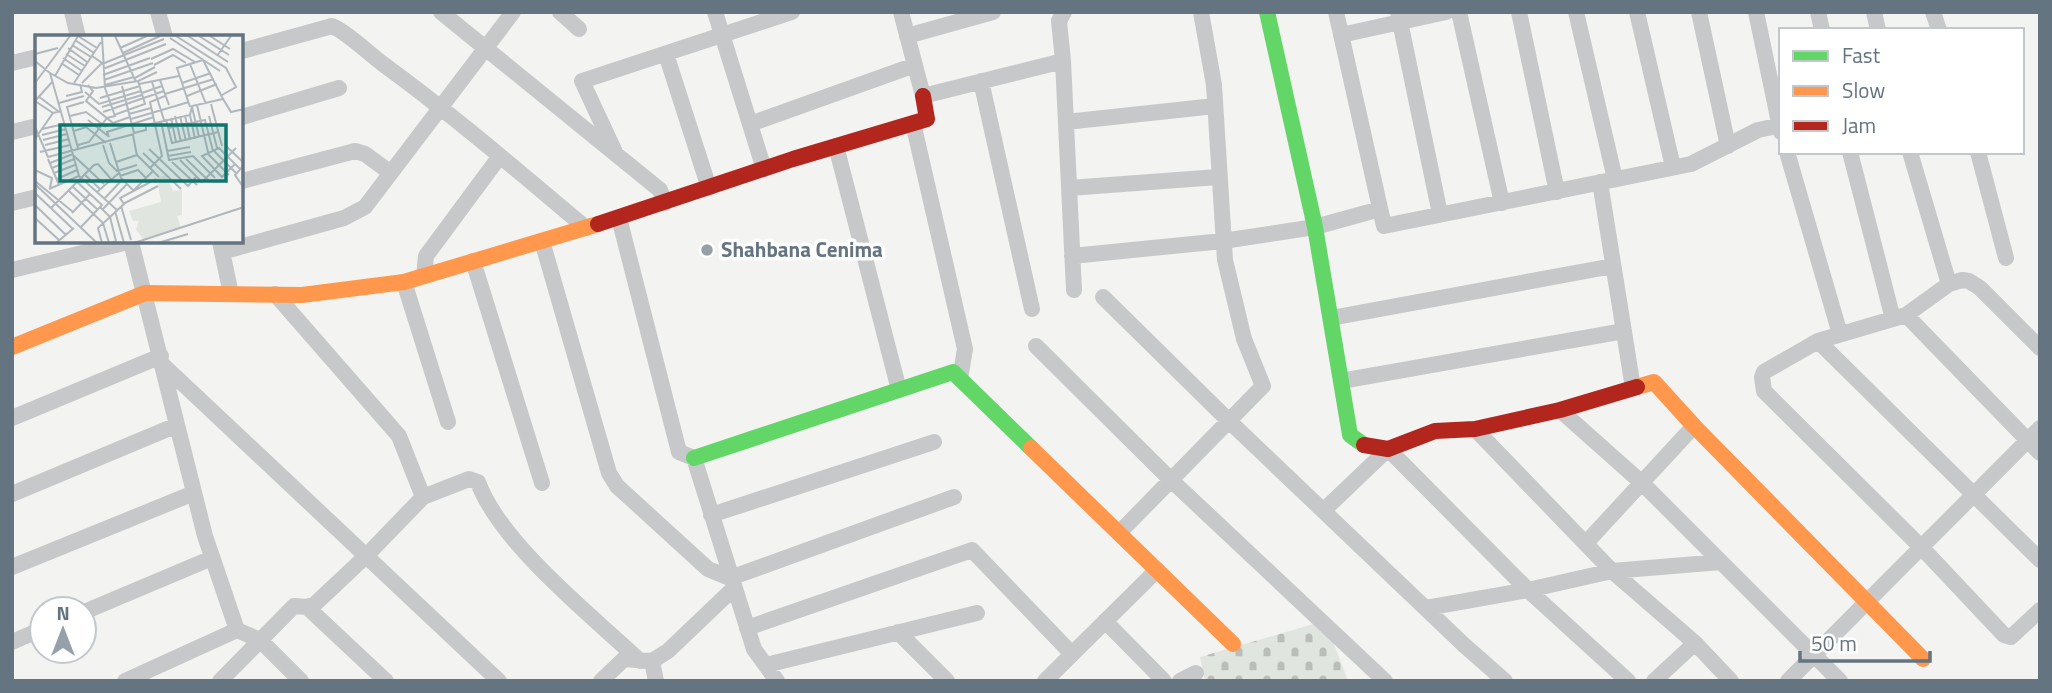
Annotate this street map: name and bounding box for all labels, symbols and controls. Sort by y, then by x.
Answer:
legend [1779,28,2024,154]
inset map [35,35,243,243]
text: Fast [1842,39,1881,71]
text: Slow [1842,74,1885,106]
text: Jam [1842,109,1876,141]
place label: Shahbana Cenima [721,233,883,265]
marker: Shahbana Cenima [699,242,715,258]
north arrow [28,595,98,665]
text: N [56,598,70,627]
scale bar [1800,620,1930,664]
text: 50 m [1811,627,1857,659]

